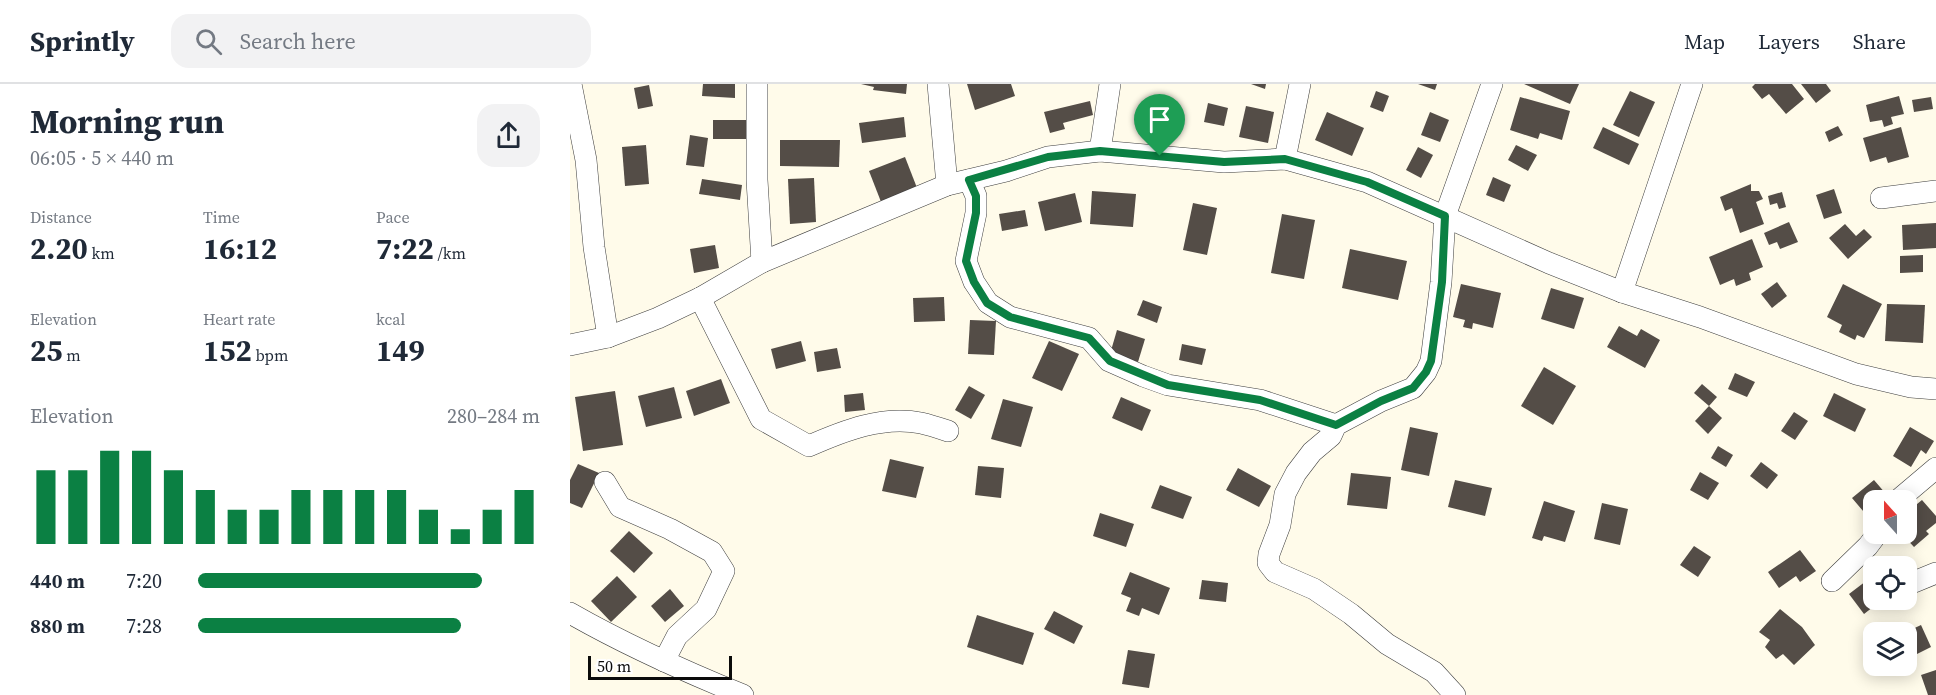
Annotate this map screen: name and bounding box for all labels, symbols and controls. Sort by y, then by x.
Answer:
search box [171,14,591,68]
text: Sprintly [30,22,135,60]
icon: search [192,25,225,58]
text: Search here [240,26,356,56]
text: Map [1684,27,1725,56]
text: Layers [1758,27,1820,56]
text: Share [1853,27,1906,56]
pin [1134,94,1185,156]
text: Morning run [30,99,224,144]
icon: arrive [1143,103,1176,136]
button: share [477,104,540,167]
text: 06:05 · 5 × 440 m [30,144,174,172]
text: Distance [30,206,92,228]
text: Time [203,206,240,228]
text: Pace [376,206,410,228]
text: 2.20 [30,228,88,269]
text: 16:12 [203,228,277,269]
text: 7:22 [376,228,434,269]
text: km [88,242,115,264]
text: /km [434,242,466,264]
text: Elevation [30,308,97,330]
text: Heart rate [203,308,275,330]
text: kcal [376,308,405,330]
text: 25 [30,330,63,371]
text: 152 [203,330,252,371]
text: 149 [376,330,425,371]
text: m [63,344,81,366]
text: bpm [252,344,288,366]
text: Elevation [30,402,114,430]
text: 280–284 m [447,402,540,430]
north arrow [1863,490,1917,544]
map controls [1863,490,1917,676]
button: locate [1863,556,1917,610]
text: 440 m [30,567,85,595]
text: 7:20 [126,567,162,595]
text: 880 m [30,612,85,640]
text: 7:28 [126,612,162,640]
button: layers [1863,622,1917,676]
scale bar [588,653,732,680]
text: 50 m [597,655,631,677]

